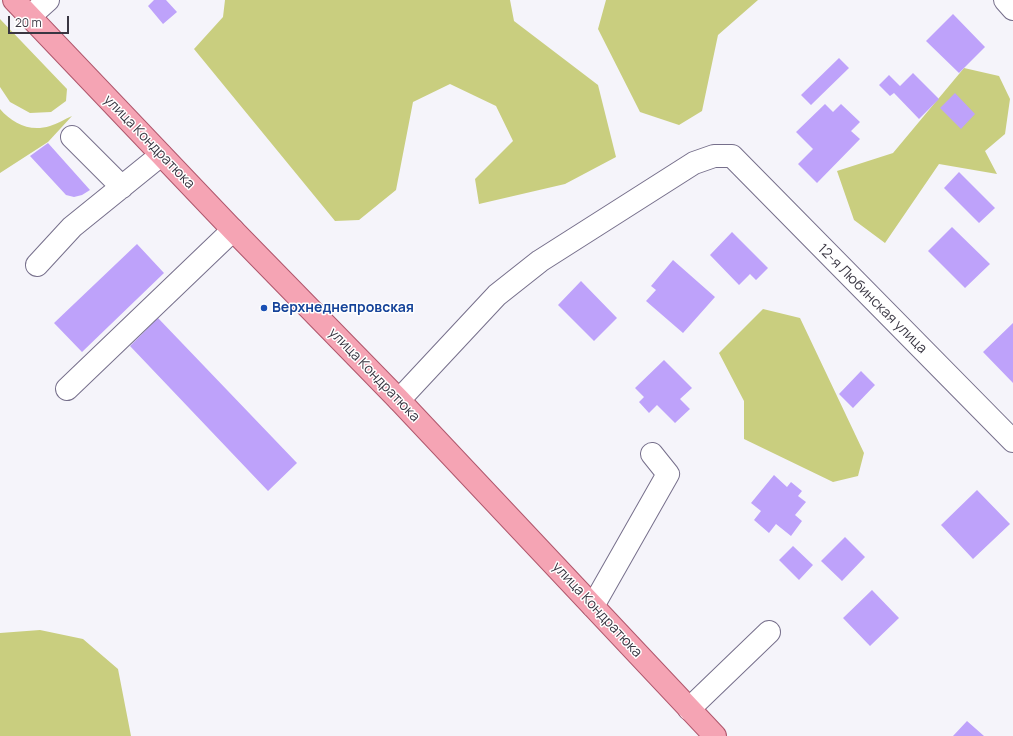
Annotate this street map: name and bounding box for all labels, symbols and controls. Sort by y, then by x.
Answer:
scale bar [10,8,71,34]
text: 20 m [15,14,42,31]
street label: улица Кондратюка [100,92,198,192]
street label: 12-я Любинская улица [814,241,930,357]
place label: Верхнеднепровская [272,300,414,316]
marker: Верхнеднепровская [259,303,269,313]
street label: улица Кондратюка [325,325,423,425]
street label: улица Кондратюка [549,559,645,661]

